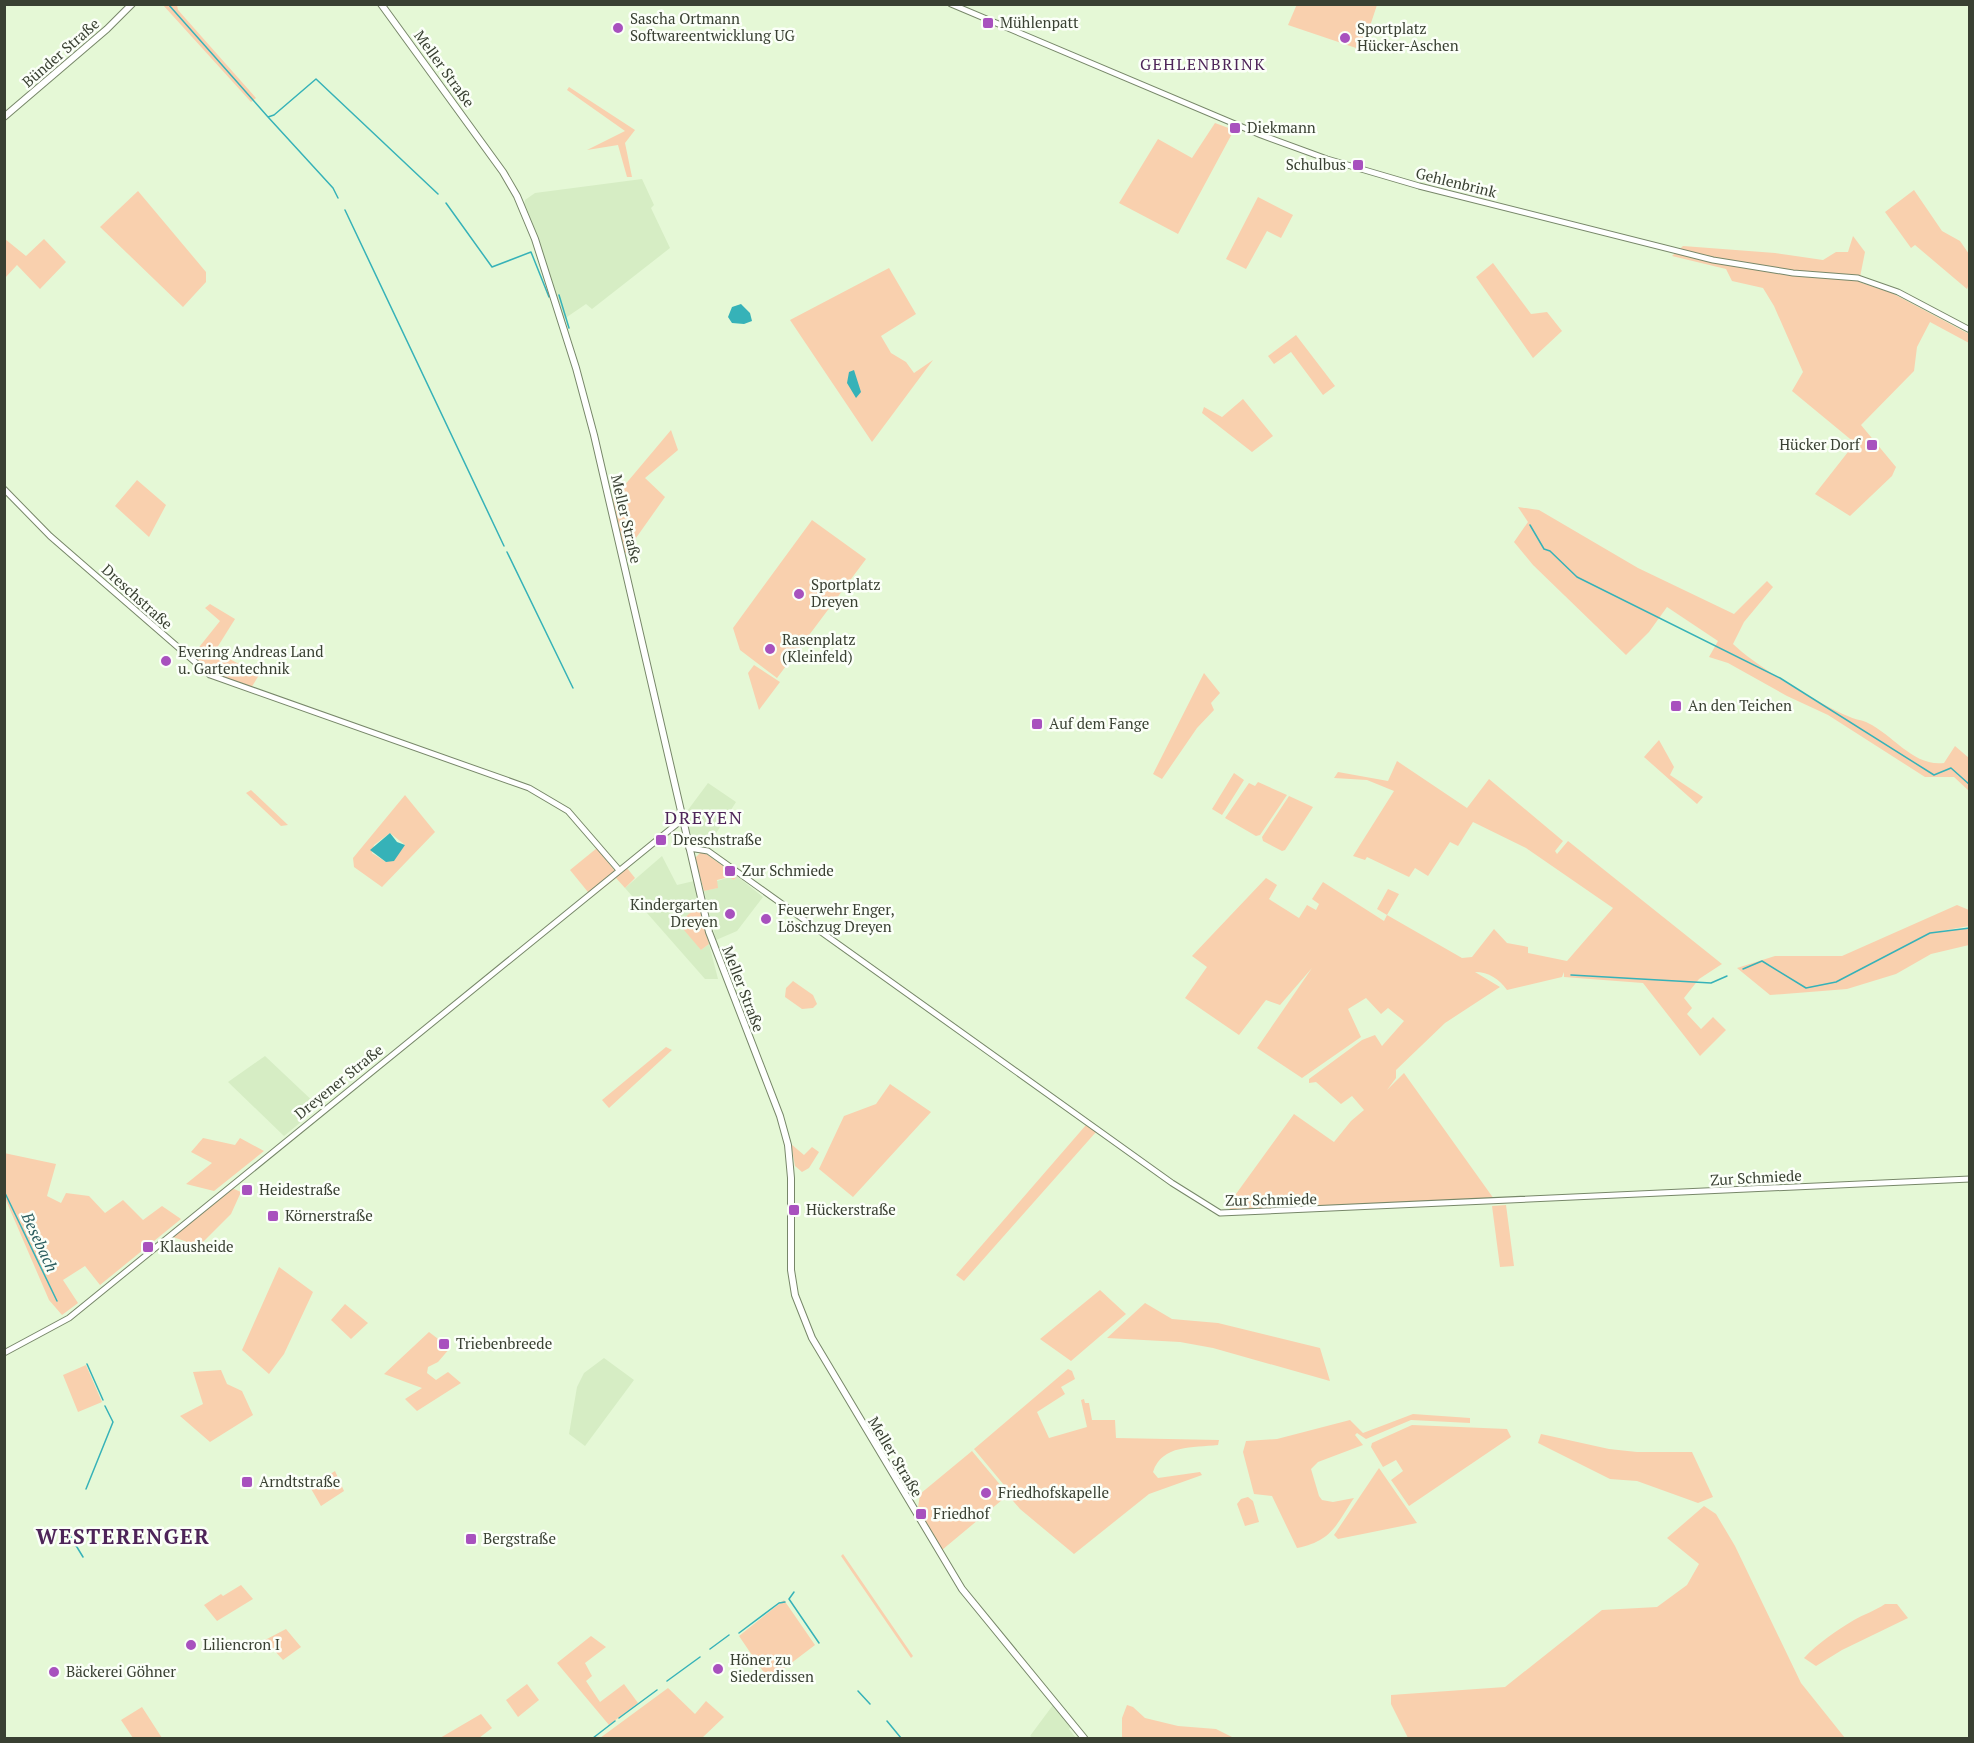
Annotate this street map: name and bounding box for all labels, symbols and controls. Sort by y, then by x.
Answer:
place label: Sascha Ortmann Softwareentwicklung UG [630,8,796,45]
place label: Mühlenpatt [1000,12,1079,32]
street label: Bünder Straße [18,13,103,91]
marker: Mühlenpatt [981,16,995,30]
place label: Sportplatz Hücker-Aschen [1357,18,1459,55]
marker: Sascha Ortmann Softwareentwicklung UG [611,21,625,35]
street label: Meller Straße [410,26,480,111]
marker: Sportplatz Hücker-Aschen [1338,31,1352,45]
district label: GEHLENBRINK [1140,53,1266,75]
place label: Diekmann [1247,117,1316,137]
marker: Diekmann [1228,121,1242,135]
place label: Schulbus [1286,154,1346,174]
marker: Schulbus [1351,158,1365,172]
street label: Gehlenbrink [1414,162,1499,202]
place label: Hücker Dorf [1779,434,1861,454]
marker: Hücker Dorf [1865,438,1879,452]
street label: Meller Straße [607,472,647,565]
street label: Dreschstraße [98,559,177,633]
place label: Sportplatz Dreyen [811,574,881,611]
marker: Sportplatz Dreyen [792,587,806,601]
place label: Rasenplatz (Kleinfeld) [782,629,856,666]
place label: Evering Andreas Land u. Gartentechnik [178,641,324,678]
marker: Rasenplatz (Kleinfeld) [763,642,777,656]
marker: Evering Andreas Land u. Gartentechnik [159,654,173,668]
place label: An den Teichen [1688,695,1792,715]
marker: An den Teichen [1669,699,1683,713]
place label: Auf dem Fange [1049,713,1149,733]
marker: Auf dem Fange [1030,717,1044,731]
district label: DREYEN [665,805,743,829]
place label: Dreschstraße [673,829,762,849]
marker: Dreschstraße [654,833,668,847]
place label: Zur Schmiede [742,860,834,880]
marker: Zur Schmiede [723,864,737,878]
place label: Kindergarten Dreyen [630,894,718,931]
place label: Feuerwehr Enger, Löschzug Dreyen [778,899,895,936]
marker: Kindergarten Dreyen [723,907,737,921]
marker: Feuerwehr Enger, Löschzug Dreyen [759,912,773,926]
street label: Meller Straße [718,943,770,1035]
street label: Dreyener Straße [290,1039,387,1123]
street label: Zur Schmiede [1710,1165,1802,1189]
place label: Heidestraße [259,1179,340,1199]
marker: Heidestraße [240,1183,254,1197]
street label: Zur Schmiede [1225,1188,1317,1210]
place label: Hückerstraße [806,1199,896,1219]
marker: Hückerstraße [787,1203,801,1217]
place label: Körnerstraße [285,1205,373,1225]
water label: Besebach [16,1208,63,1275]
marker: Körnerstraße [266,1209,280,1223]
place label: Klausheide [160,1236,234,1256]
marker: Klausheide [141,1240,155,1254]
place label: Triebenbreede [456,1333,552,1353]
marker: Triebenbreede [437,1337,451,1351]
street label: Meller Straße [864,1413,928,1500]
place label: Arndtstraße [259,1471,340,1491]
marker: Arndtstraße [240,1475,254,1489]
place label: Friedhofskapelle [998,1482,1109,1502]
marker: Friedhofskapelle [979,1486,993,1500]
place label: Friedhof [933,1503,990,1523]
marker: Friedhof [914,1507,928,1521]
district label: WESTERENGER [36,1522,210,1550]
place label: Bergstraße [483,1528,556,1548]
marker: Bergstraße [464,1532,478,1546]
place label: Liliencron I [203,1634,280,1654]
marker: Liliencron I [184,1638,198,1652]
place label: Höner zu Siederdissen [730,1649,814,1686]
place label: Bäckerei Göhner [66,1661,176,1681]
marker: Höner zu Siederdissen [711,1662,725,1676]
marker: Bäckerei Göhner [47,1665,61,1679]

